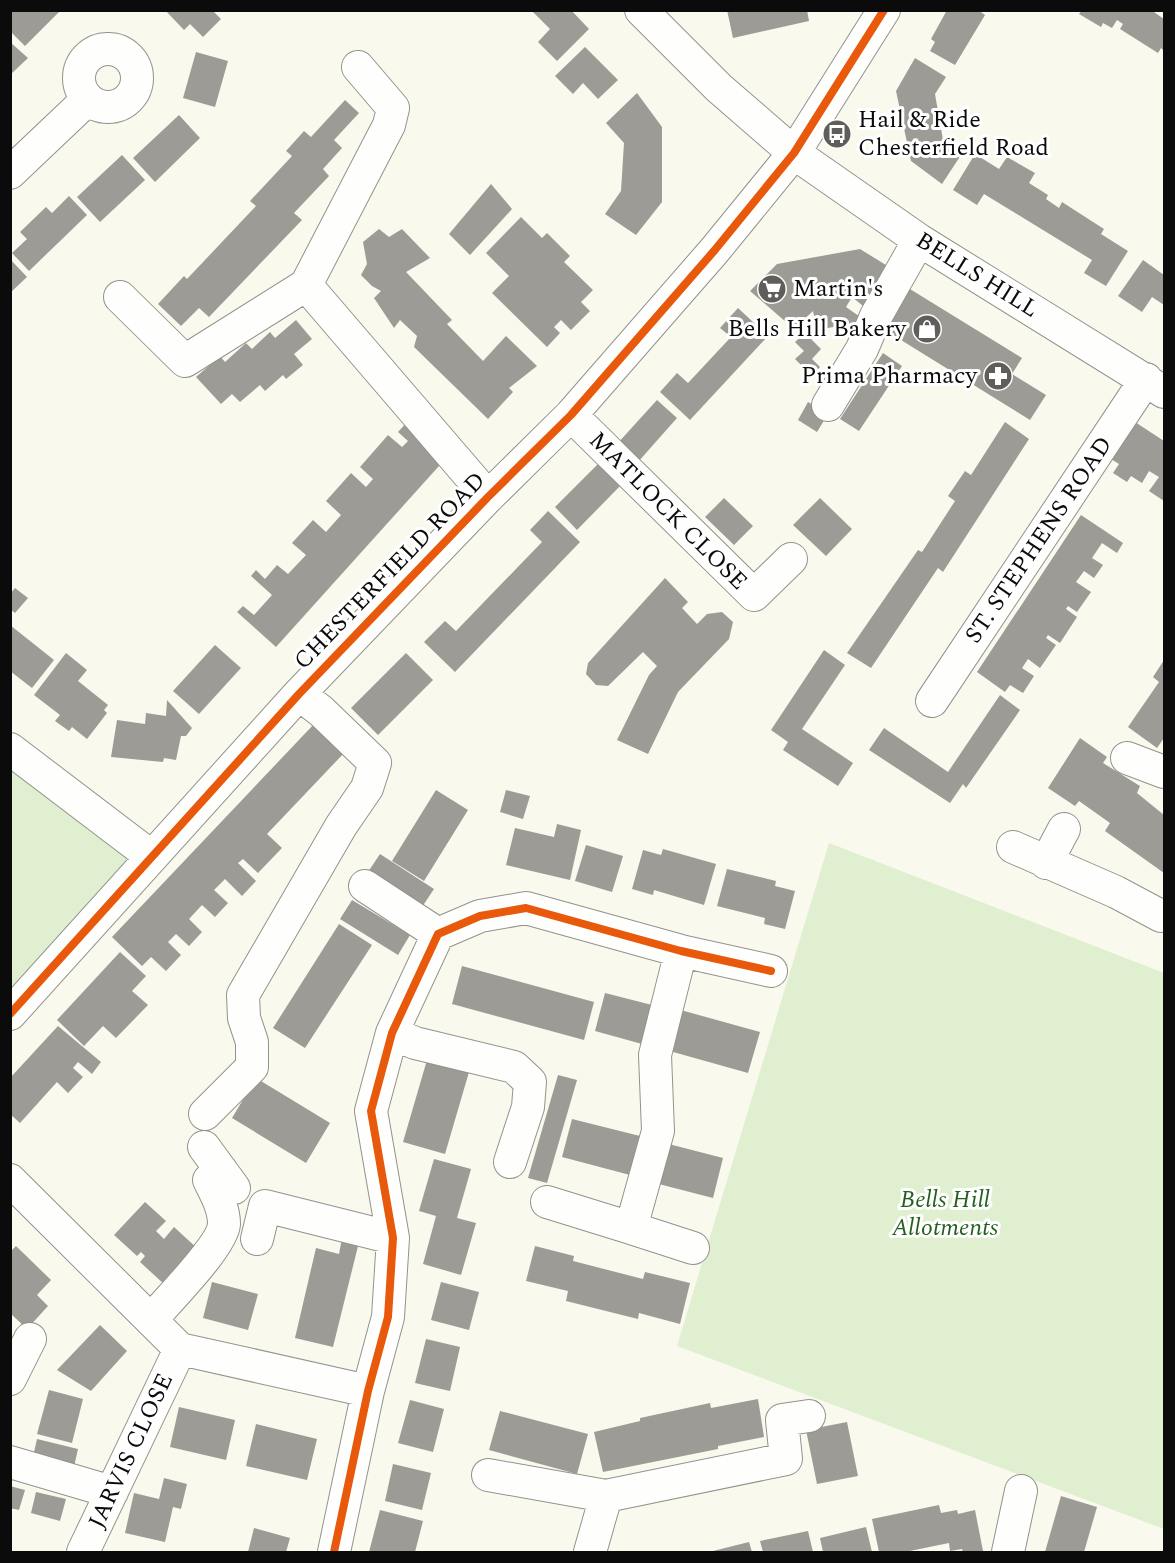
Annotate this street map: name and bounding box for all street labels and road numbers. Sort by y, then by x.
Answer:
street label: BELLS HILL [908,223,1046,327]
street label: MATLOCK CLOSE [580,423,756,599]
street label: ST. STEPHENS ROAD [956,429,1122,651]
street label: CHESTERFIELD ROAD [286,464,494,678]
street label: JARVIS CLOSE [79,1367,183,1535]

